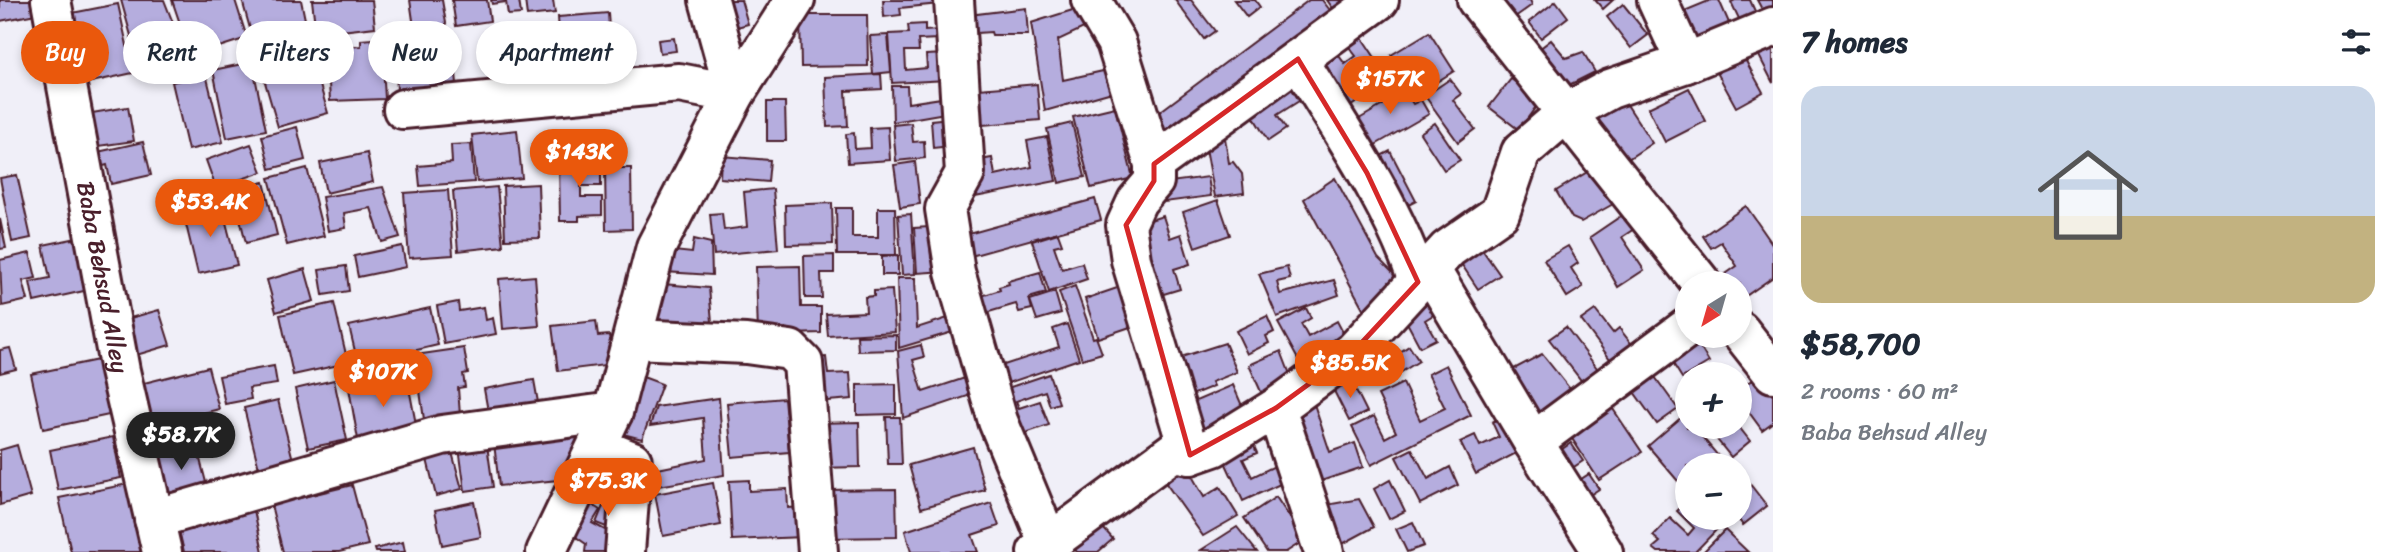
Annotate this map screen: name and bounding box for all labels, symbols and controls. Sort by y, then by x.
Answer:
text: 7 homes [1801,15,1908,69]
chip: Buy [21,21,109,84]
chip: Rent [123,21,222,84]
chip: Filters [236,21,354,84]
chip: New [368,21,462,84]
chip: Apartment [476,21,637,84]
icon: filters [2337,23,2375,61]
pin: $157K [1341,57,1439,116]
text: $157K [1357,58,1423,99]
pin: $143K [530,130,628,189]
text: $143K [546,131,612,172]
icon: home [2025,132,2151,258]
street label: Baba Behsud Alley [64,178,141,377]
pin: $53.4K [153,180,267,239]
text: $53.4K [171,181,249,222]
north arrow [1675,271,1752,348]
map controls [1675,271,1752,530]
text: $58,700 [1801,317,1921,371]
pin: $85.5K [1293,340,1407,400]
text: $85.5K [1311,342,1389,383]
pin: $107K [334,350,432,409]
text: $107K [350,351,417,392]
button: + [1675,362,1752,439]
text: 2 rooms · 60 m² [1801,371,1959,412]
pin: $58.7K [124,412,238,472]
text: Baba Behsud Alley [1801,412,1987,453]
text: $58.7K [142,414,220,455]
button: − [1675,453,1752,530]
pin: $75.3K [551,458,665,518]
text: $75.3K [570,460,646,501]

